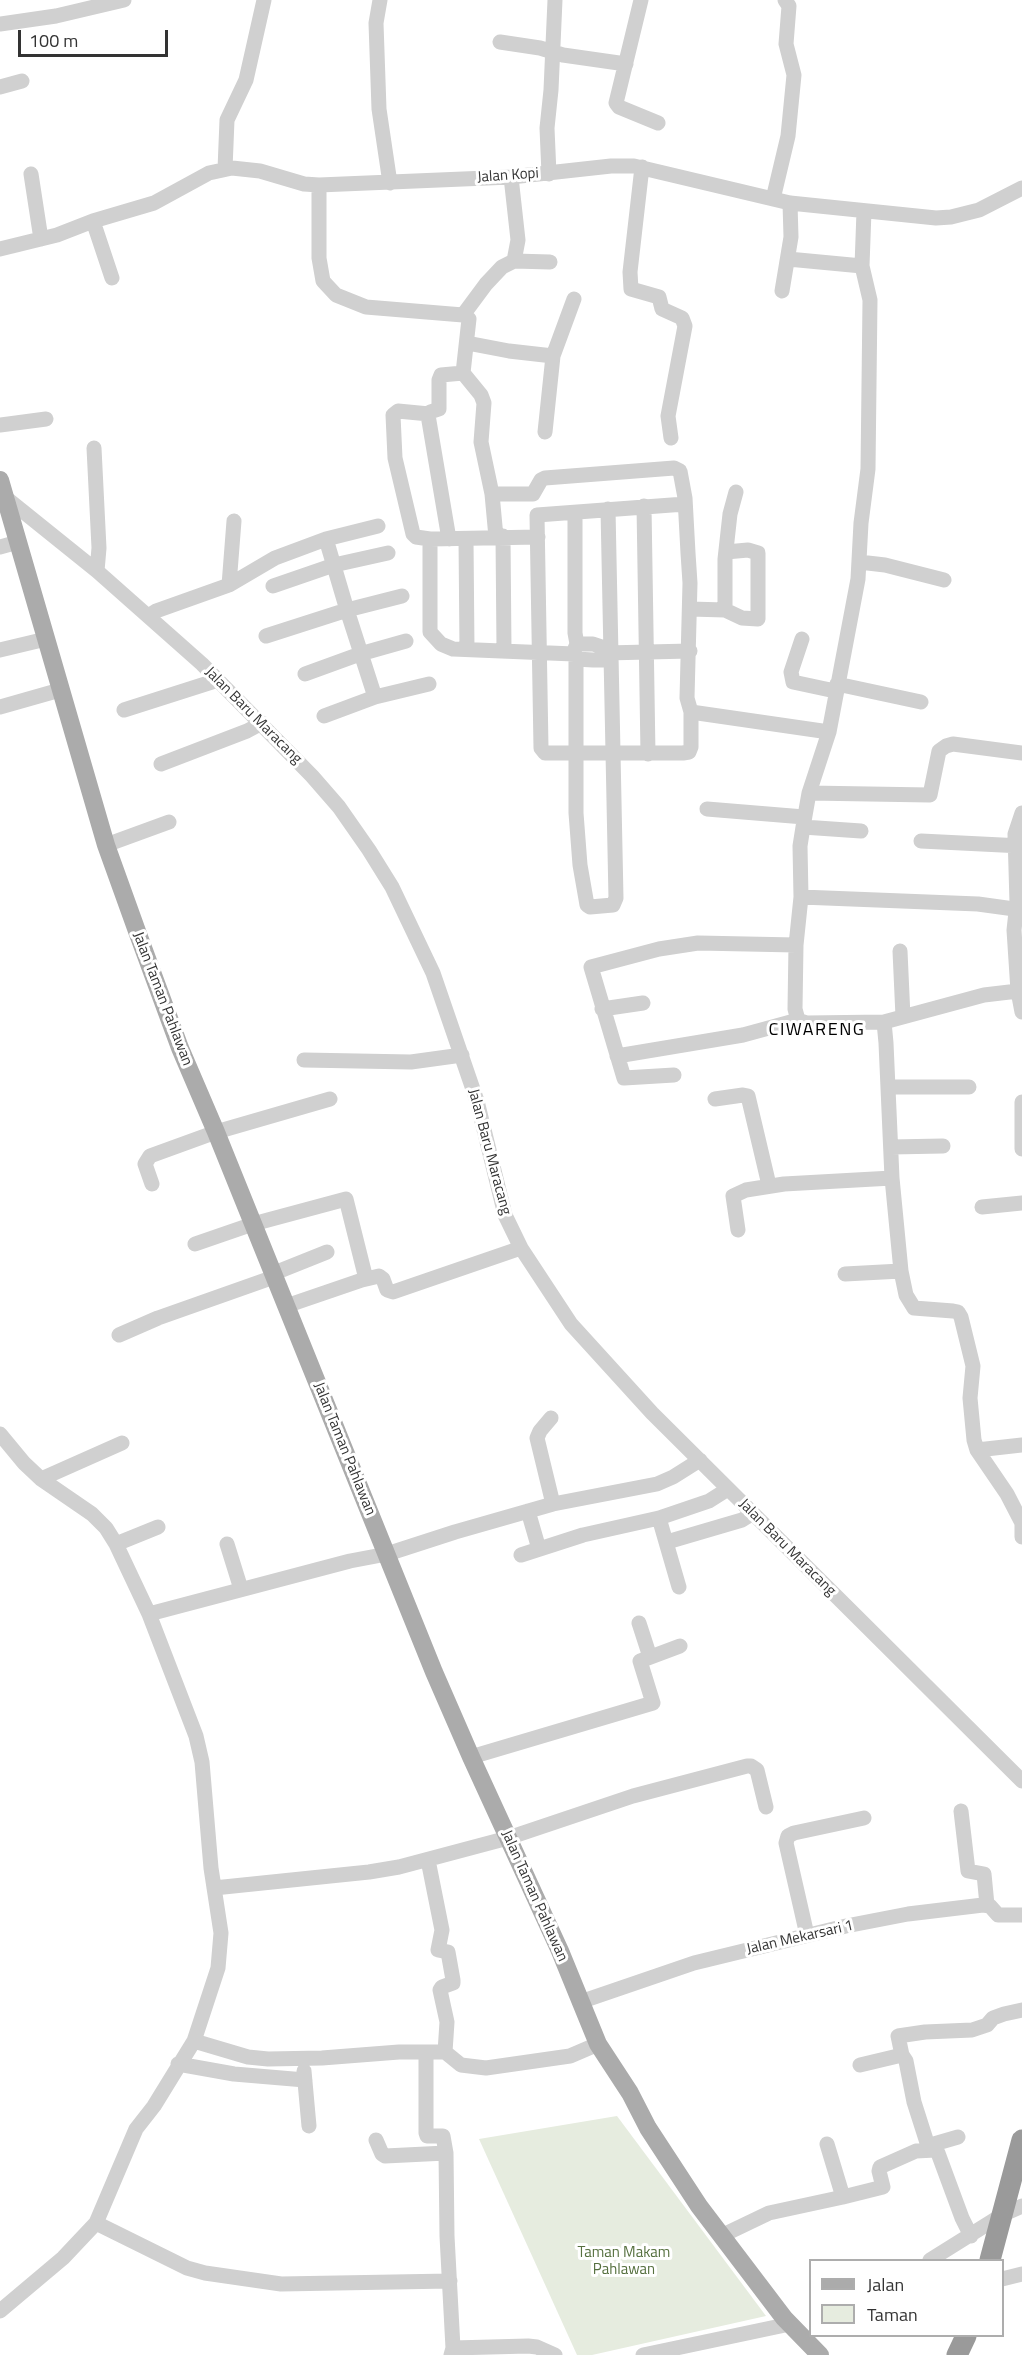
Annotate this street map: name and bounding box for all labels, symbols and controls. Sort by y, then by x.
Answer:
scale bar [21,18,171,56]
text: 100 m [29,27,78,54]
street label: Jalan Kopi [477,165,539,187]
street label: Jalan Baru Maracang [201,664,305,768]
street label: Jalan Taman Pahlawan [128,930,196,1068]
district label: CIWARENG [769,1020,865,1042]
street label: Jalan Baru Maracang [463,1087,515,1217]
street label: Jalan Taman Pahlawan [309,1380,379,1518]
street label: Jalan Baru Maracang [735,1496,839,1600]
street label: Jalan Taman Pahlawan [497,1827,571,1965]
street label: Jalan Mekarsari 1 [745,1917,855,1959]
park label: Taman Makam Pahlawan [578,2244,670,2279]
legend [809,2259,1004,2337]
text: Jalan [867,2271,904,2298]
text: Taman [867,2301,918,2328]

